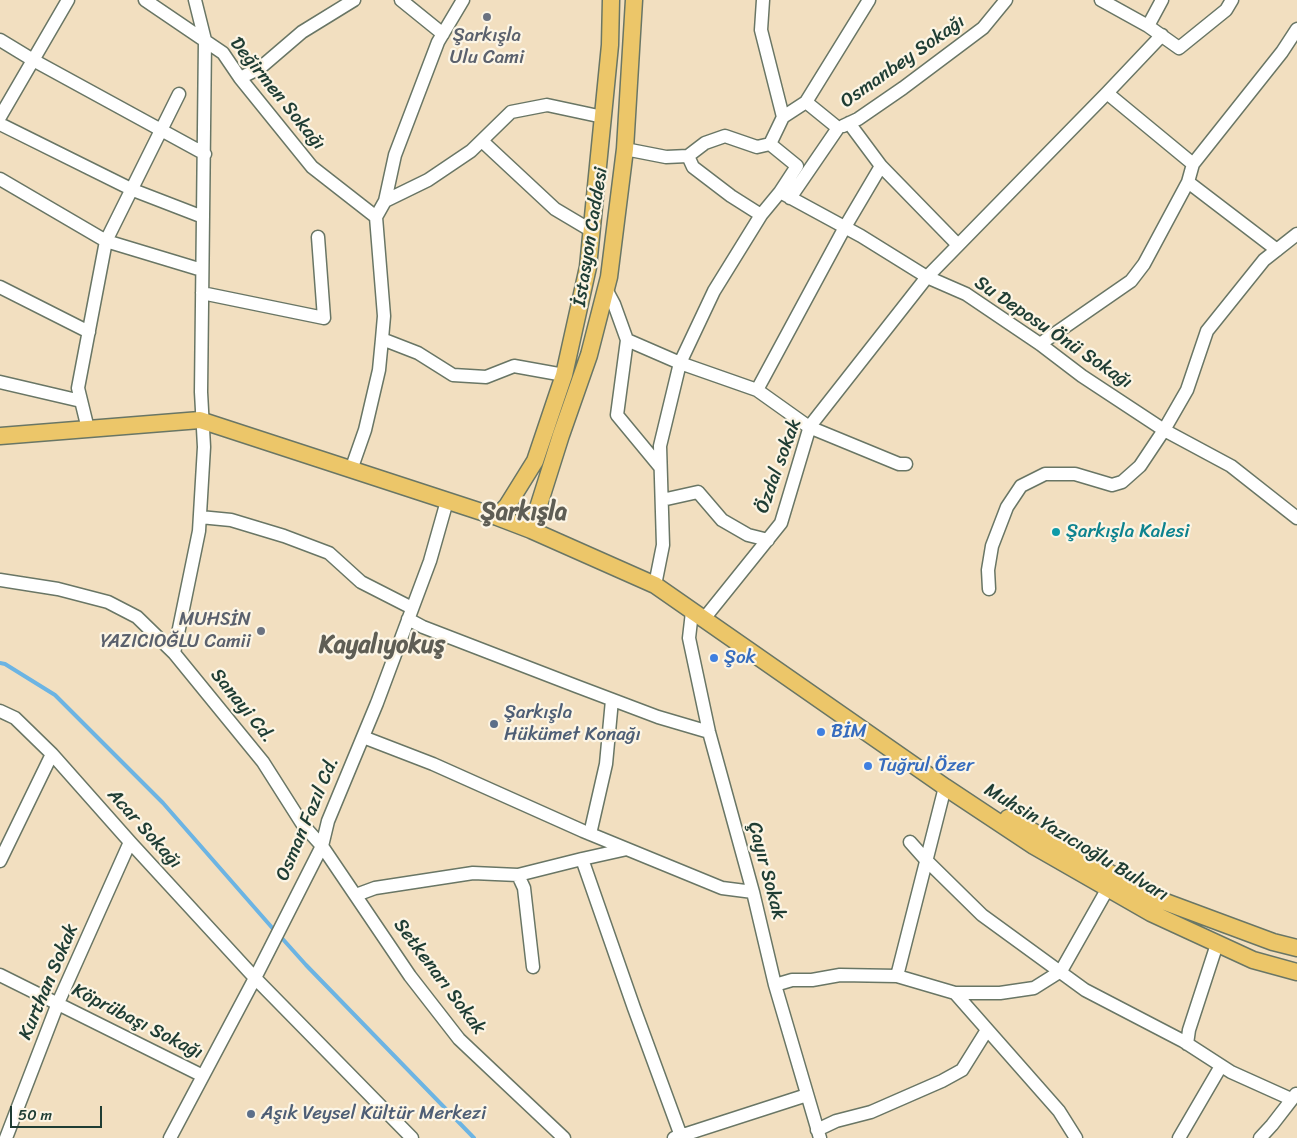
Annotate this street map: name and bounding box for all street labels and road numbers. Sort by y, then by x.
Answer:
street label: Osmanbey Sokağı [836,11,970,113]
street label: Değirmen Sokağı [224,33,330,155]
street label: İstasyon Caddesi [569,166,613,308]
street label: Su Deposu Önü Sokağı [970,272,1136,394]
street label: Özdal sokak [751,415,807,517]
street label: Sanayi Cd. [205,664,279,748]
street label: Osman Fazıl Cd. [272,754,344,884]
street label: Muhsin Yazıcıoğlu Bulvarı [980,779,1172,907]
street label: Acar Sokağı [102,784,186,874]
street label: Çayır Sokak [742,819,790,923]
street label: Setkenarı Sokak [388,915,490,1039]
street label: Kurthan Sokak [14,921,84,1043]
street label: Köprübaşı Sokağı [68,979,206,1065]

